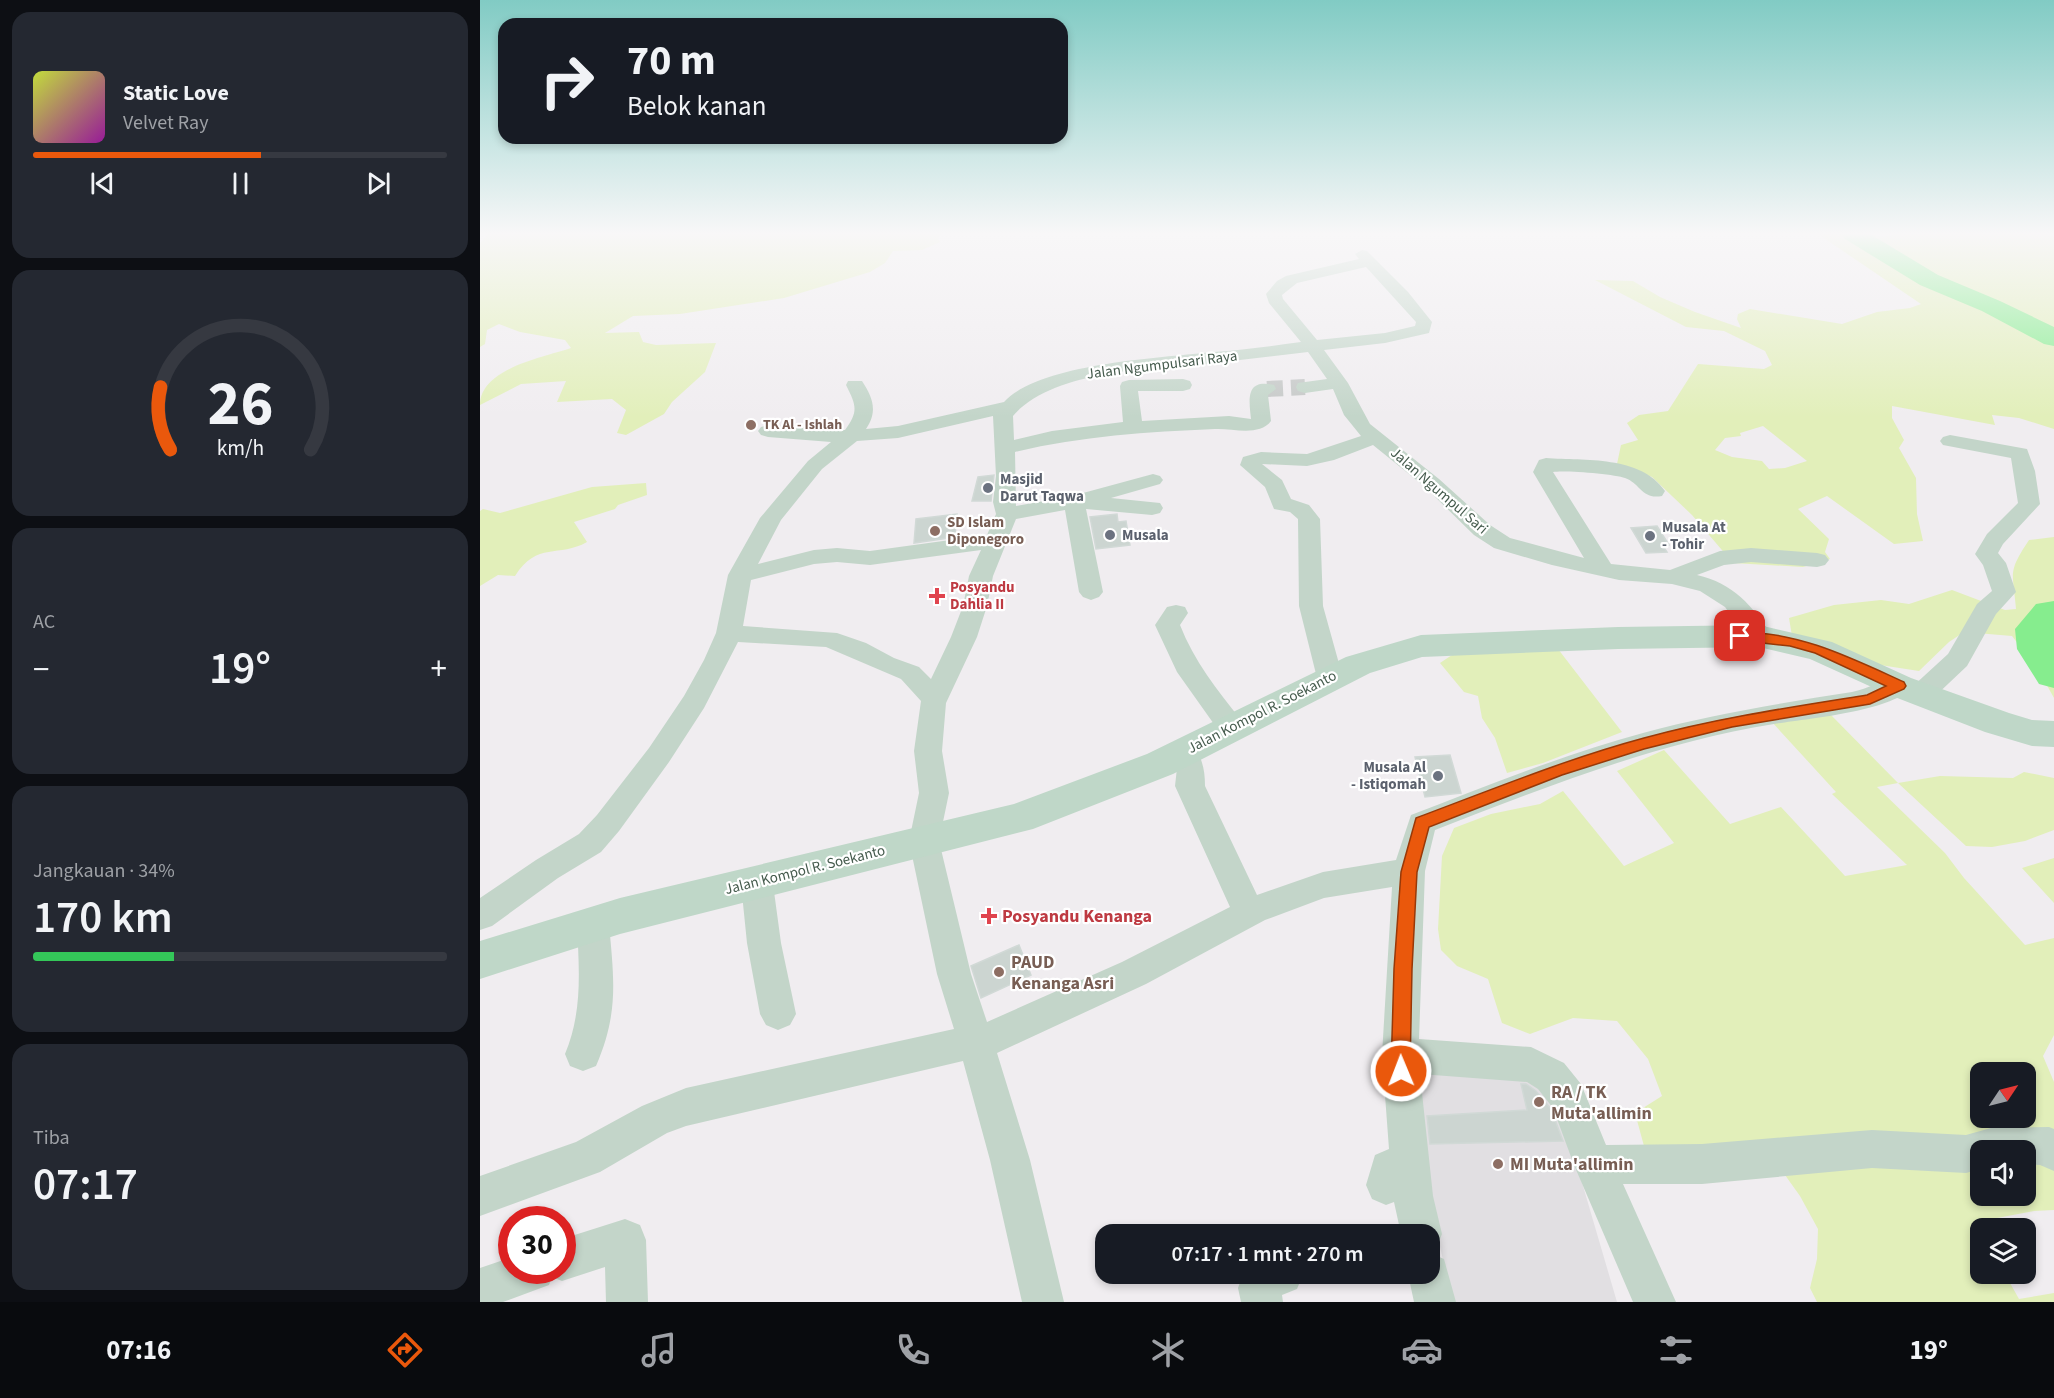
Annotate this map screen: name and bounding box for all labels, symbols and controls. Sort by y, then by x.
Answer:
text: 70 m [627,31,716,91]
icon: right [528,42,606,120]
text: Static Love [123,77,229,109]
text: Belok kanan [627,87,766,126]
text: Velvet Ray [123,109,209,137]
icon: previous [86,167,119,200]
icon: pause [224,167,257,200]
icon: next [362,167,395,200]
street label: Jalan Ngumpulsari Raya [1086,345,1238,385]
text: 26 [207,360,273,449]
place label: TK Al - Ishlah [763,415,842,435]
marker: TK Al - Ishlah [744,418,758,432]
text: km/h [216,433,264,464]
street label: Jalan Ngumpul Sari [1386,443,1492,539]
place label: Masjid Darut Taqwa [1000,469,1084,507]
marker: Masjid Darut Taqwa [981,481,995,495]
place label: SD Islam Diponegoro [947,512,1024,550]
place label: Musala At - Tohir [1662,517,1726,555]
marker: SD Islam Diponegoro [928,524,942,538]
place label: Musala [1122,525,1169,546]
marker: Musala [1103,528,1117,542]
marker: Musala At - Tohir [1643,529,1657,543]
place label: Posyandu Dahlia II [950,577,1015,615]
marker: Posyandu Dahlia II [928,587,946,605]
text: AC [33,608,55,636]
pin [1714,610,1765,661]
icon: arrive [1723,619,1756,652]
text: 19° [209,637,271,701]
text: − [33,646,49,693]
text: + [431,646,447,693]
street label: Jalan Kompol R. Soekanto [1184,665,1340,759]
place label: Musala Al - Istiqomah [1351,757,1427,795]
marker: Musala Al - Istiqomah [1431,769,1445,783]
street label: Jalan Kompol R. Soekanto [723,840,887,900]
text: Jangkauan · 34% [33,857,175,885]
text: 170 km [33,886,173,950]
place label: Posyandu Kenanga [1002,904,1152,929]
marker: Posyandu Kenanga [980,907,998,925]
place label: PAUD Kenanga Asri [1011,950,1114,996]
marker: PAUD Kenanga Asri [992,965,1006,979]
position arrow [1369,1039,1433,1103]
north arrow [1970,1062,2036,1128]
map controls [1970,1062,2036,1284]
place label: RA / TK Muta'allimin [1551,1080,1652,1126]
marker: RA / TK Muta'allimin [1532,1095,1546,1109]
text: Tiba [33,1124,70,1152]
button: sound [1970,1140,2036,1206]
place label: MI Muta'allimin [1510,1152,1634,1177]
text: 07:17 [33,1153,138,1217]
marker: MI Muta'allimin [1491,1157,1505,1171]
speed limit sign: 30 [498,1206,576,1284]
button: layers [1970,1218,2036,1284]
text: 07:17 · 1 mnt · 270 m [1171,1238,1364,1270]
icon: directions [384,1329,426,1371]
icon: music [638,1329,680,1371]
icon: phone [892,1329,934,1371]
icon: climate [1147,1329,1189,1371]
icon: car [1401,1329,1443,1371]
icon: filters [1655,1329,1697,1371]
text: 07:16 [106,1331,171,1370]
text: 19° [1909,1331,1948,1370]

